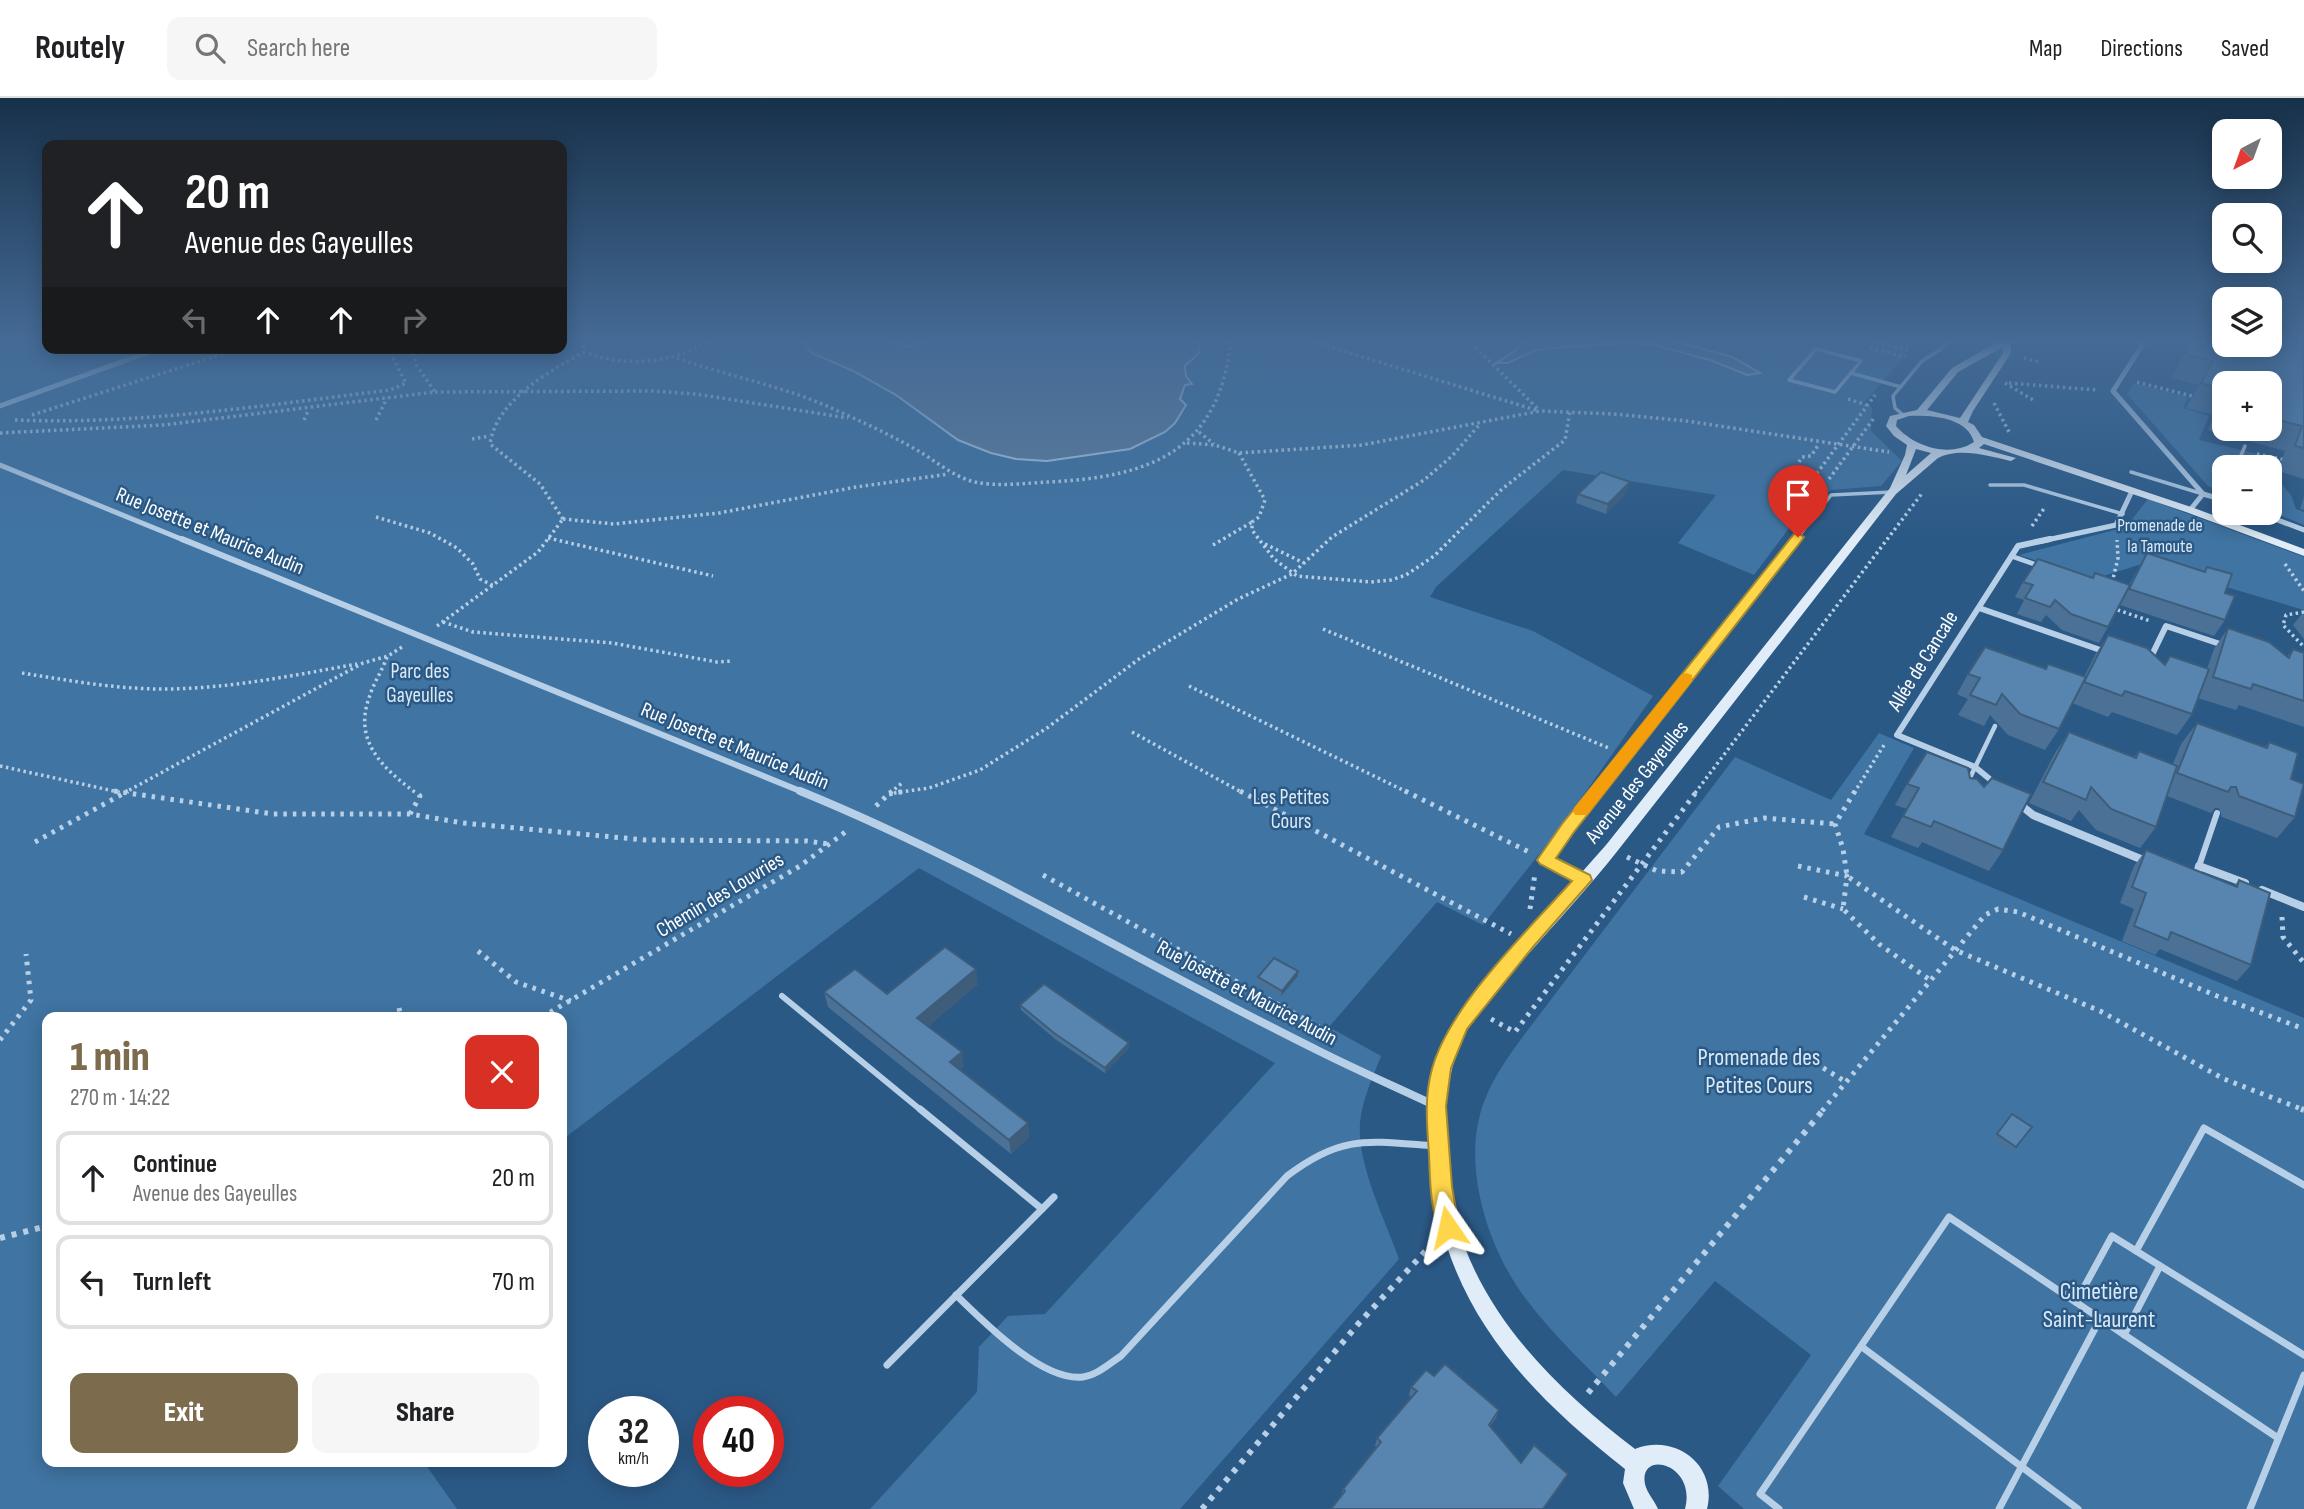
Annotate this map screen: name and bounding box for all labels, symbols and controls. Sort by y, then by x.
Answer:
search box [167,17,657,80]
text: Routely [35,28,125,68]
icon: search [191,29,229,67]
text: Search here [247,33,350,64]
text: Map [2029,34,2062,63]
text: Directions [2100,34,2183,63]
text: Saved [2221,34,2269,63]
north arrow [2212,119,2282,189]
map controls [2212,119,2282,525]
text: 20 m [185,164,270,223]
icon: ahead [70,168,161,259]
button: search [2212,203,2282,273]
text: Avenue des Gayeulles [185,224,414,263]
button: layers [2212,287,2282,357]
icon: left [176,301,214,339]
icon: ahead [249,301,287,339]
icon: ahead [322,301,360,339]
icon: right [395,301,433,339]
button: + [2212,371,2282,441]
button: − [2212,455,2282,525]
pin [1768,465,1828,537]
icon: arrive [1779,476,1817,514]
street label: Rue Josette et Maurice Audin [112,482,308,580]
park label: Promenade de la Tamoute [2117,515,2203,557]
street label: Allée de Cancale [1882,606,1964,717]
park label: Parc des Gayeulles [386,659,454,708]
street label: Rue Josette et Maurice Audin [637,697,833,795]
street label: Avenue des Gayeulles [1579,716,1694,849]
park label: Les Petites Cours [1253,785,1329,834]
street label: Chemin des Louvries [652,847,788,943]
street label: Rue Josette et Maurice Audin [1153,935,1341,1051]
text: 1 min [70,1032,150,1083]
button: close [465,1035,539,1109]
park label: Promenade des Petites Cours [1698,1043,1820,1100]
text: 270 m · 14:22 [70,1084,170,1112]
text: Continue [133,1149,217,1180]
icon: ahead [74,1159,112,1197]
text: 20 m [492,1163,535,1194]
text: Avenue des Gayeulles [133,1180,297,1208]
position arrow [1411,1190,1485,1264]
icon: left [74,1263,112,1301]
text: Turn left [133,1267,211,1298]
text: 70 m [492,1267,535,1298]
park label: Cimetière Saint-Laurent [2043,1277,2155,1334]
button: Exit [70,1373,298,1453]
button: Share [312,1373,539,1453]
speed limit sign: 40 [693,1396,784,1487]
text: 32 [618,1411,649,1454]
text: km/h [618,1448,649,1469]

